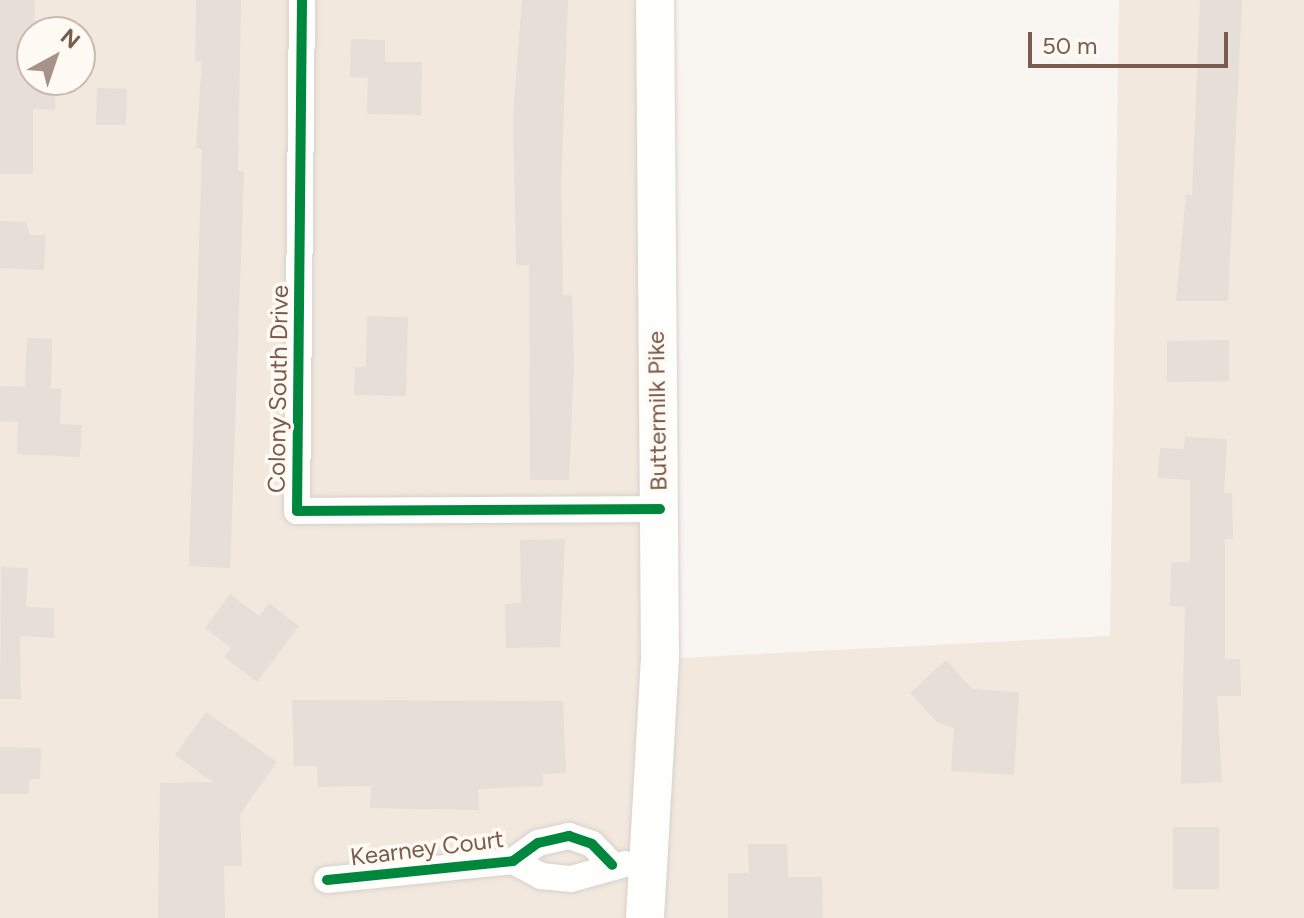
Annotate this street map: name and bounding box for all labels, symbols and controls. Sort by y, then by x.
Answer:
north arrow [16,16,96,96]
scale bar [1032,16,1232,66]
text: N [55,23,86,55]
text: 50 m [1042,31,1098,60]
street label: Colony South Drive [262,285,294,493]
street label: Buttermilk Pike [641,331,673,491]
street label: Kearney Court [349,824,505,872]

